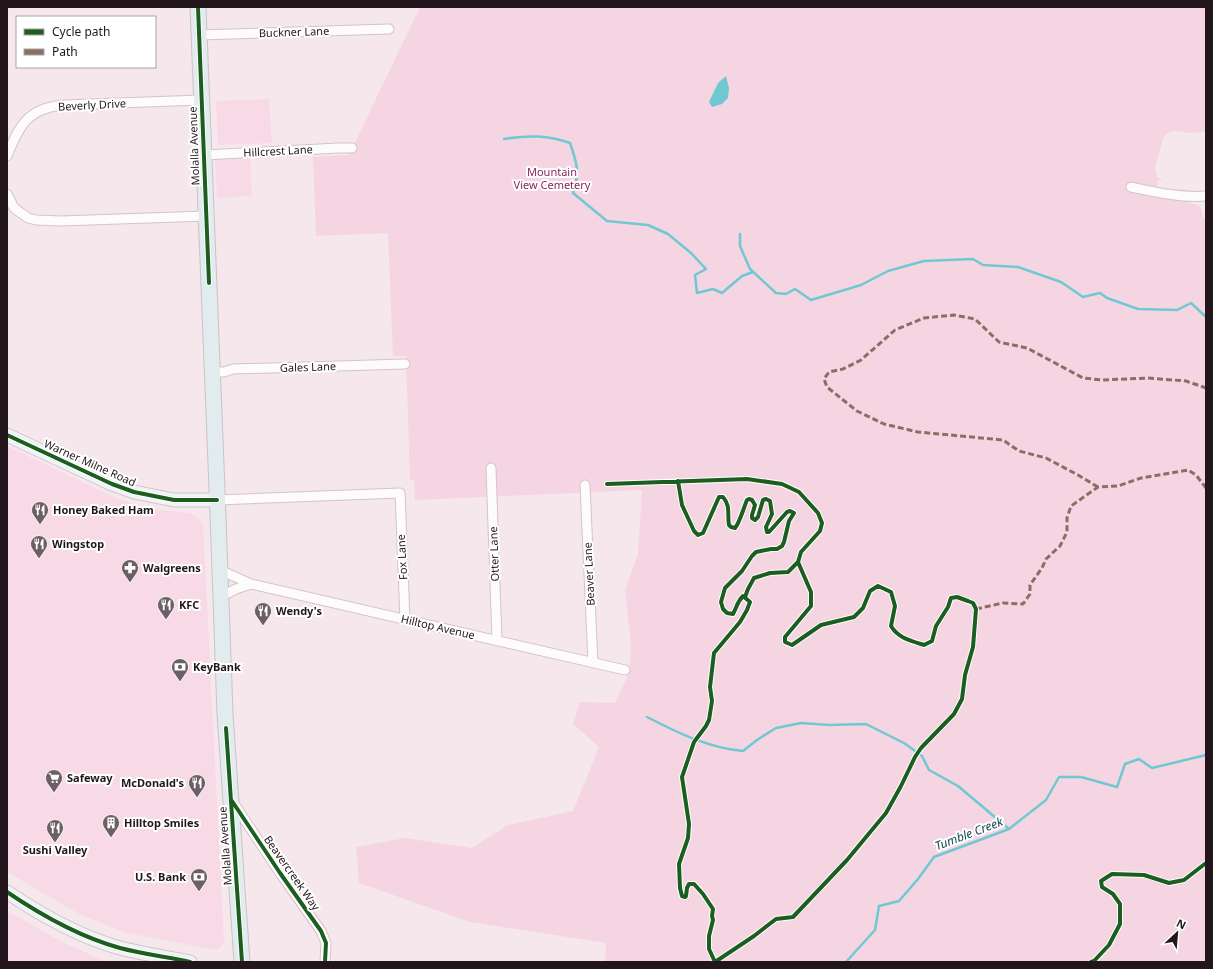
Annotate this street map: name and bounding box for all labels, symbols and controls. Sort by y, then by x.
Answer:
legend [16,16,156,68]
text: Cycle path [52,23,110,40]
street label: Buckner Lane [259,23,329,40]
text: Path [52,43,78,60]
street label: Beverly Drive [58,95,126,114]
street label: Molalla Avenue [185,106,202,186]
street label: Hillcrest Lane [243,141,313,160]
park label: Mountain View Cemetery [514,164,591,192]
street label: Gales Lane [280,358,336,375]
street label: Warner Milne Road [42,436,139,490]
restaurant icon: Honey Baked Ham [30,500,50,525]
place label: Honey Baked Ham [53,502,154,517]
street label: Otter Lane [485,526,502,582]
restaurant icon: Wingstop [29,534,49,559]
street label: Fox Lane [393,534,410,580]
place label: Wingstop [52,536,104,551]
street label: Beaver Lane [579,542,598,606]
pharmacy icon: Walgreens [120,558,140,583]
place label: Walgreens [143,560,201,575]
restaurant icon: KFC [156,595,176,620]
place label: KFC [179,597,199,612]
restaurant icon: Wendy's [253,601,273,626]
place label: Wendy's [276,603,322,618]
street label: Hilltop Avenue [400,611,477,642]
bank icon: KeyBank [170,657,190,682]
place label: KeyBank [193,659,241,674]
supermarket icon: Safeway [44,768,64,793]
place label: Safeway [67,770,113,785]
restaurant icon: McDonald's [187,773,207,798]
place label: McDonald's [121,775,184,790]
street label: Molalla Avenue [214,806,235,886]
water label: Tumble Creek [932,812,1006,854]
building icon: Hilltop Smiles [101,813,121,838]
place label: Hilltop Smiles [124,815,200,830]
restaurant icon: Sushi Valley [45,818,65,843]
street label: Beavercreek Way [261,832,324,913]
place label: Sushi Valley [23,842,88,857]
bank icon: U.S. Bank [189,867,209,892]
place label: U.S. Bank [135,869,186,884]
north arrow [1157,913,1197,953]
text: N [1174,915,1189,932]

